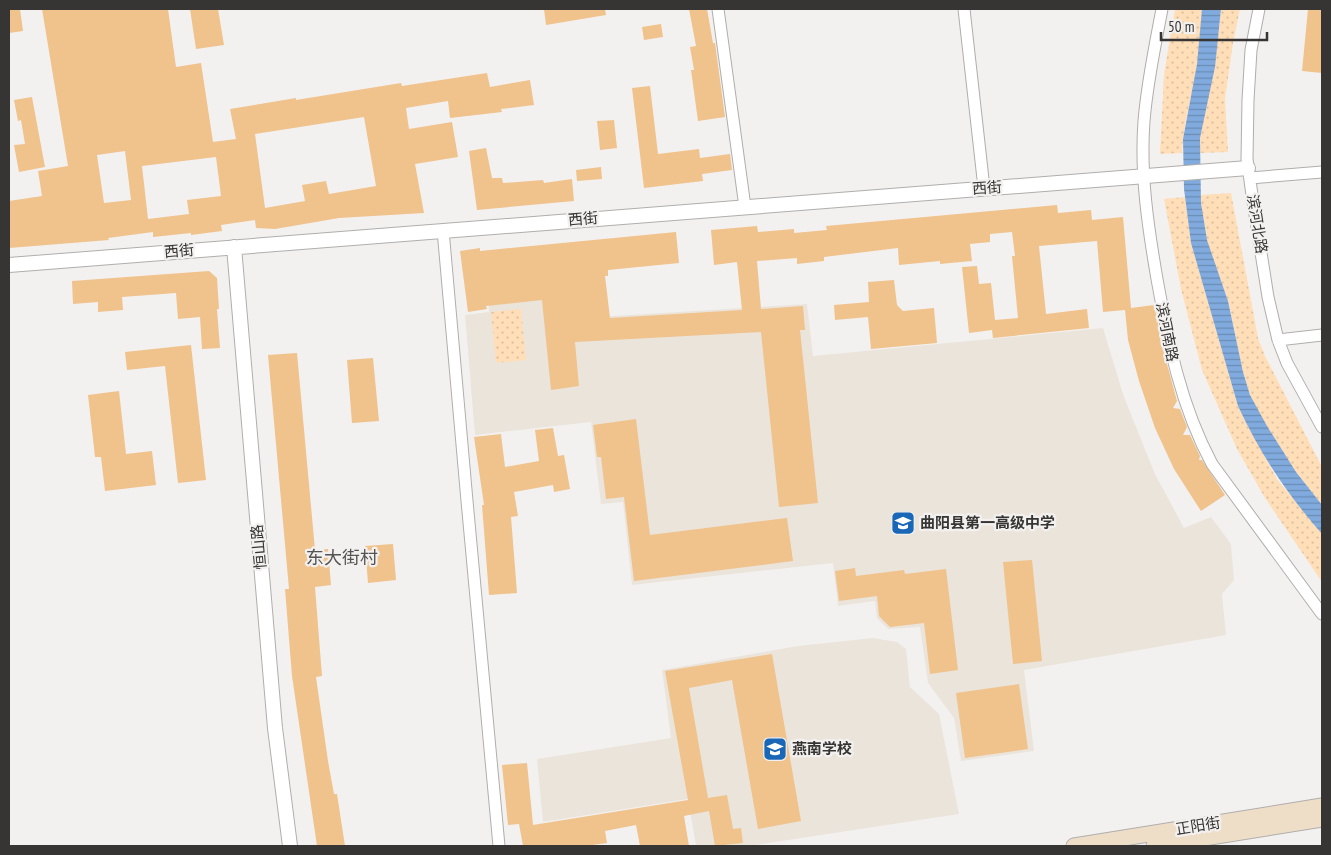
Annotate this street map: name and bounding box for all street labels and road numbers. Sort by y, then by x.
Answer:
street label: 西街 [971,177,1003,198]
street label: 滨河北路 [1243,193,1272,255]
street label: 西街 [567,208,599,229]
street label: 西街 [163,240,195,261]
street label: 滨河南路 [1152,301,1183,363]
street label: 恒山路 [247,524,270,570]
street label: 正阳街 [1174,813,1222,838]

